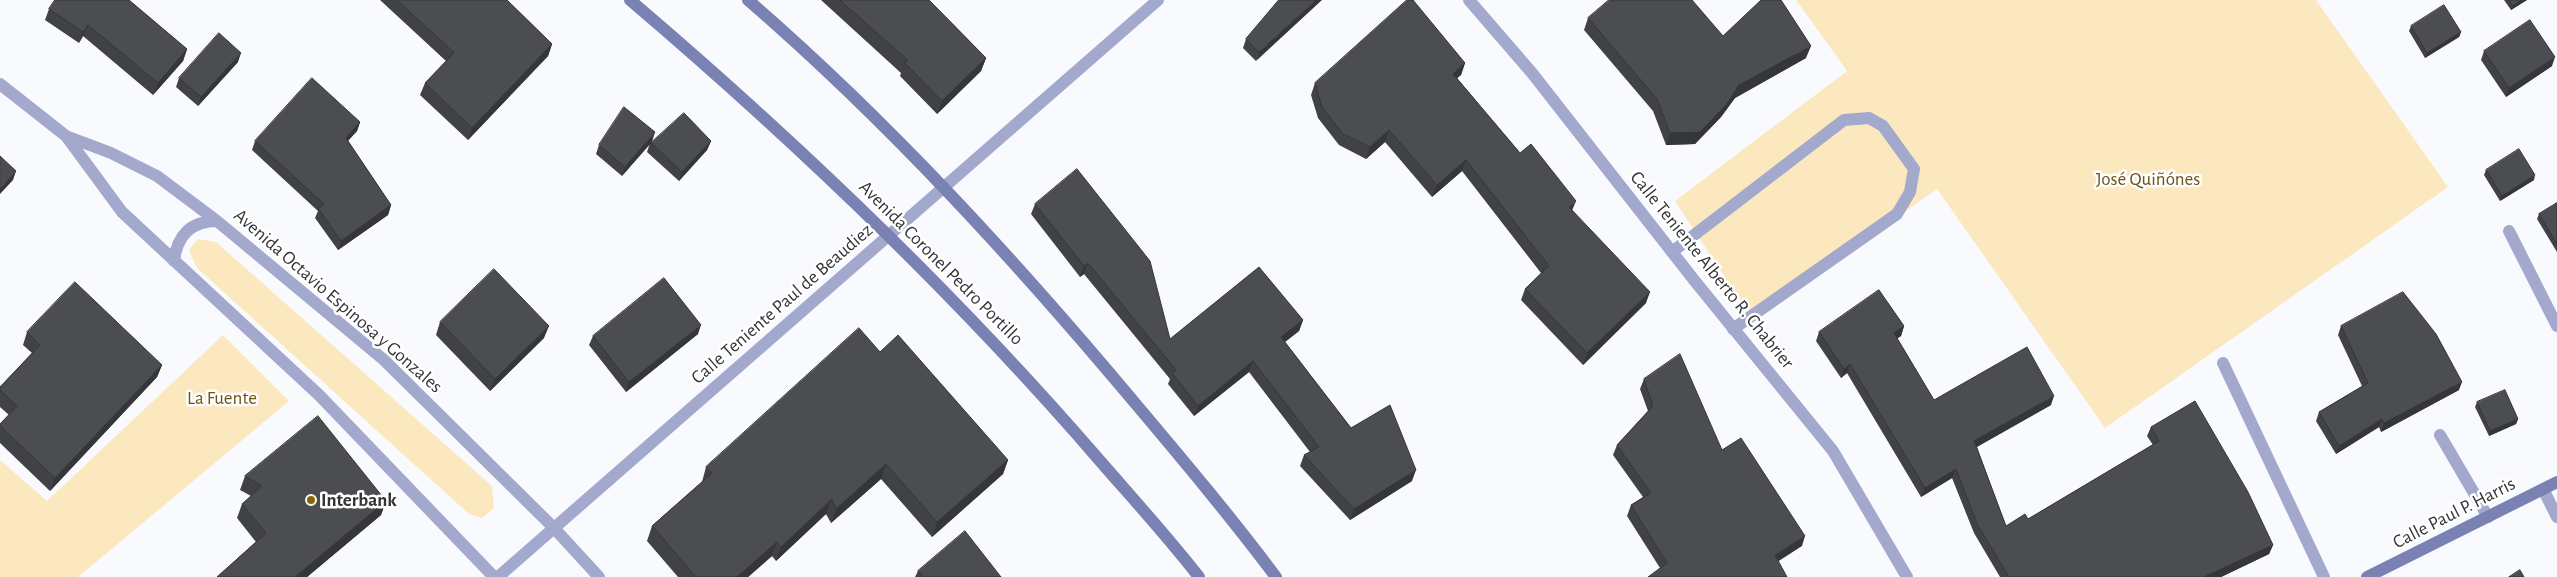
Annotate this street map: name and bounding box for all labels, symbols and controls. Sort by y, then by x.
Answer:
street label: Calle Teniente Alberto R. Chabrier [1625,167,1799,373]
park label: José Quiñónes [2096,168,2200,190]
street label: Avenida Coronel Pedro Portillo [854,176,1028,350]
street label: Avenida Octavio Espinosa y Gonzales [229,204,447,398]
street label: Calle Teniente Paul de Beaudiez [687,219,877,389]
park label: La Fuente [187,387,257,409]
street label: Calle Paul P. Harris [2389,472,2519,554]
place label: Interbank [321,489,397,511]
marker: Interbank [305,494,317,506]

